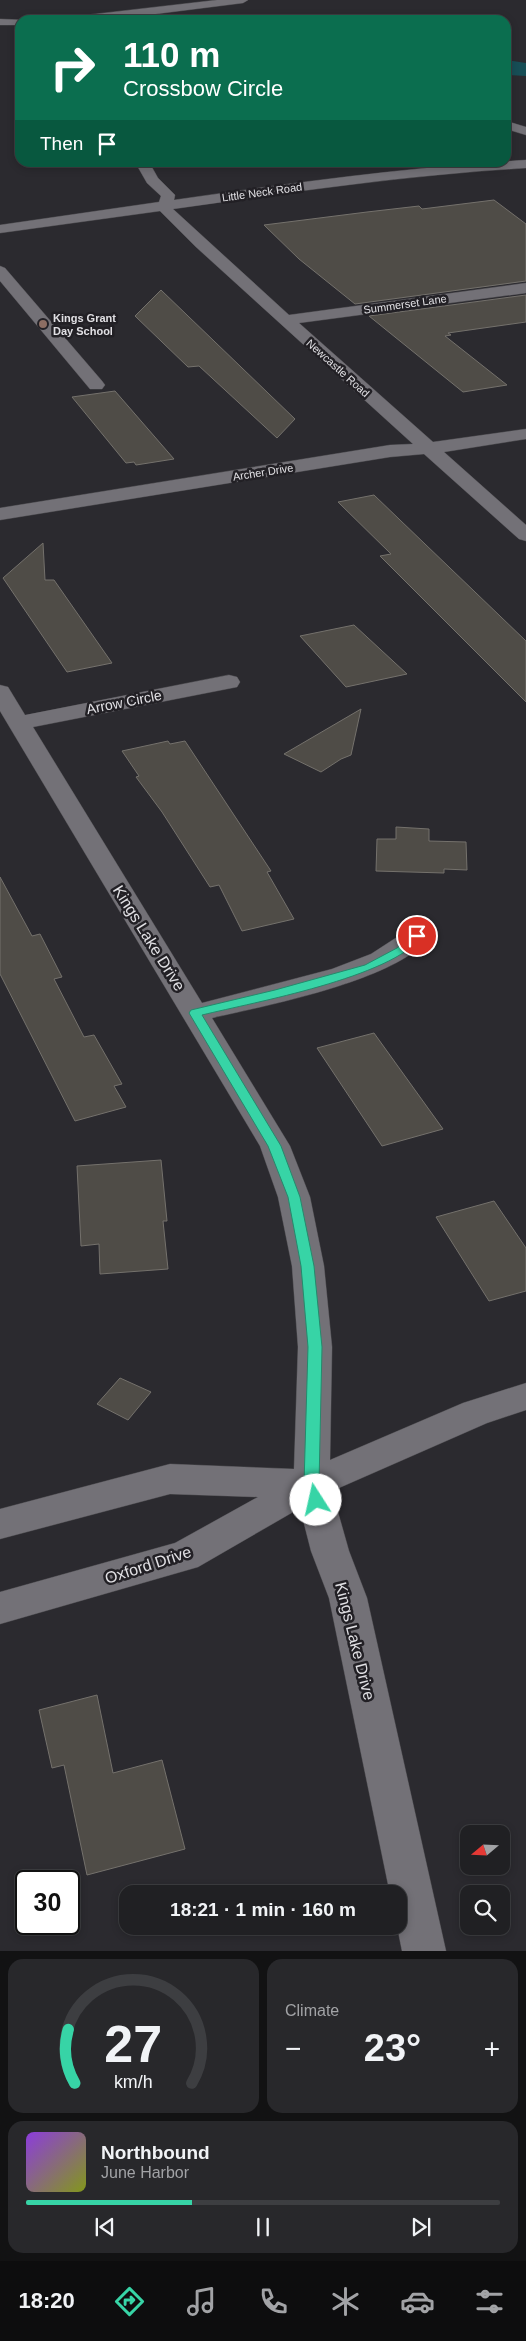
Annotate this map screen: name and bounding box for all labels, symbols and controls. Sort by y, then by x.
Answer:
icon: right [40,35,105,100]
text: 110 m [123,35,220,74]
text: Crossbow Circle [123,76,283,101]
icon: arrive [93,130,121,158]
text: Then [40,133,83,154]
street label: Little Neck Road [221,180,303,204]
street label: Summerset Lane [363,292,447,316]
place label: Kings Grant Day School [53,312,116,337]
marker: Kings Grant Day School [37,318,49,330]
street label: Newcastle Road [304,337,372,399]
street label: Archer Drive [232,461,294,483]
street label: Arrow Circle [85,687,163,717]
street label: Kings Lake Drive [110,882,188,994]
pin [396,915,438,957]
icon: arrive [403,922,431,950]
position arrow [289,1473,341,1525]
street label: Oxford Drive [103,1543,193,1587]
street label: Kings Lake Drive [332,1580,378,1702]
north arrow [460,1825,510,1875]
map controls [460,1825,510,1935]
speed limit sign: 30 [15,1870,80,1935]
button: search [460,1885,510,1935]
text: 18:21 · 1 min · 160 m [170,1899,356,1920]
text: Climate [285,2002,339,2019]
text: 27 [105,2015,162,2073]
text: 23° [364,2027,421,2069]
text: − [285,2033,301,2064]
text: + [484,2033,500,2064]
text: km/h [114,2072,153,2092]
text: Northbound [101,2142,210,2163]
text: June Harbor [101,2164,189,2181]
icon: previous [91,2213,119,2241]
icon: pause [249,2213,277,2241]
icon: next [407,2213,435,2241]
icon: directions [112,2284,147,2319]
icon: music [184,2284,219,2319]
icon: phone [256,2284,291,2319]
icon: climate [328,2284,363,2319]
icon: car [400,2284,435,2319]
icon: filters [472,2284,507,2319]
text: 18:20 [19,2288,75,2313]

